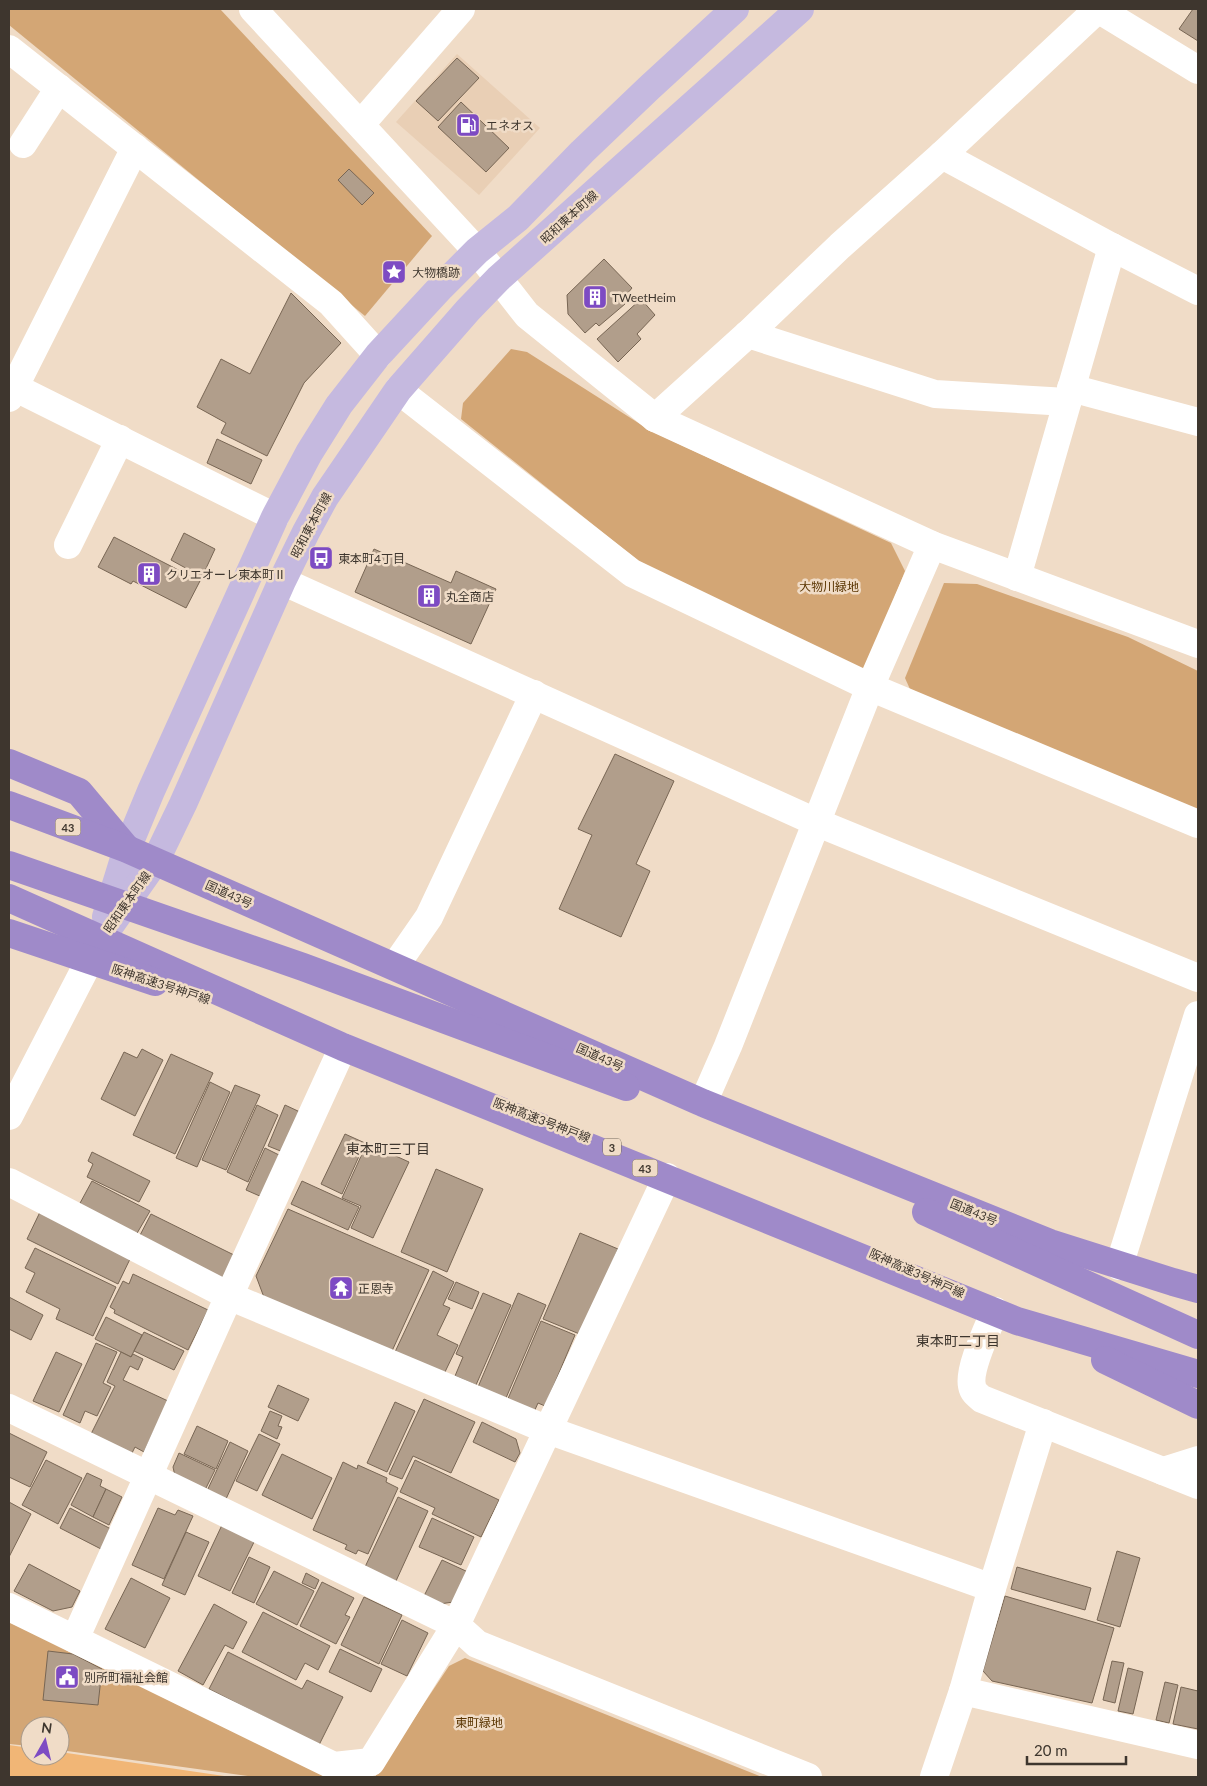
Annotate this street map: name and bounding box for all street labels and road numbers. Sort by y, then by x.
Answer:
street label: 昭和東本町線 [537,187,601,247]
street label: 昭和東本町線 [287,490,335,560]
road number: 43 [56,819,80,836]
street label: 昭和東本町線 [100,868,154,936]
street label: 国道43号 [203,877,255,911]
street label: 阪神高速3号神戸線 [110,961,212,1007]
street label: 国道43号 [574,1040,626,1074]
street label: 阪神高速3号神戸線 [491,1095,593,1145]
road number: 3 [603,1138,621,1156]
road number: 43 [632,1160,658,1176]
street label: 国道43号 [948,1196,1000,1228]
street label: 阪神高速3号神戸線 [867,1245,967,1301]

